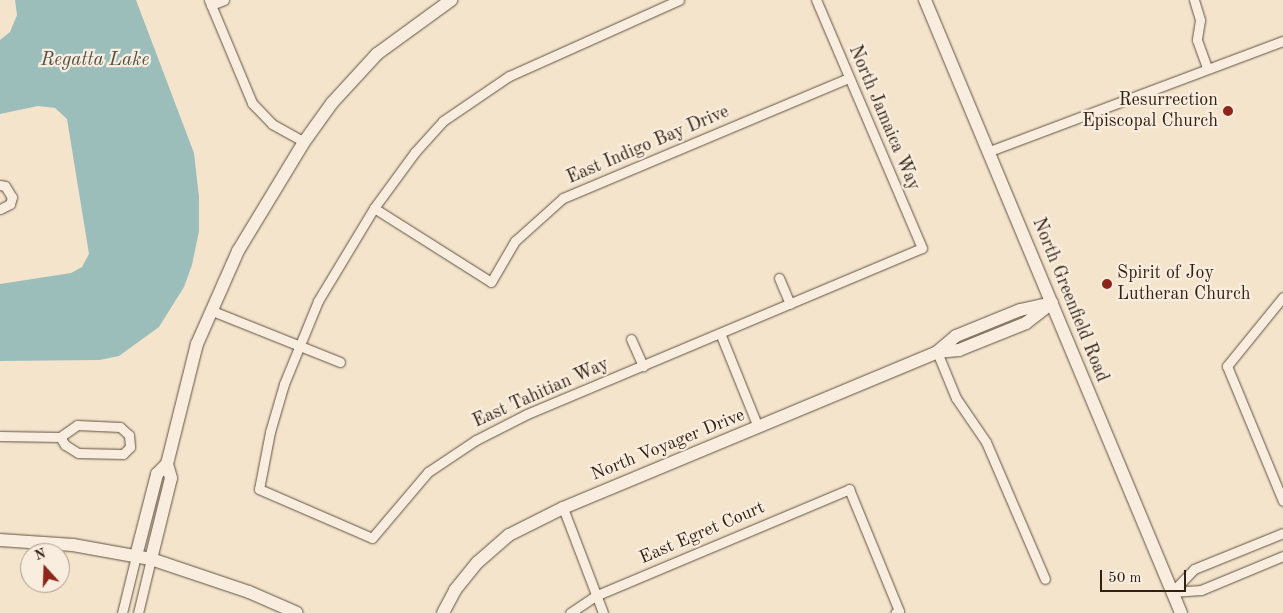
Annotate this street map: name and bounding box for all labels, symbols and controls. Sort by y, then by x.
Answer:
street label: North Jamaica Way [844,42,924,194]
water label: Regatta Lake [41,50,149,72]
place label: Resurrection Episcopal Church [1082,90,1218,132]
street label: East Indigo Bay Drive [564,101,732,189]
marker: Resurrection Episcopal Church [1222,105,1234,117]
street label: North Greenfield Road [1027,215,1113,385]
place label: Spirit of Joy Lutheran Church [1117,263,1251,306]
marker: Spirit of Joy Lutheran Church [1101,278,1113,290]
street label: East Tahitian Way [470,353,612,433]
street label: North Voyager Drive [588,404,748,486]
street label: East Egret Court [636,497,768,569]
north arrow [20,543,70,593]
text: N [33,546,48,563]
scale bar [1103,560,1189,592]
text: 50 m [1108,571,1142,586]

